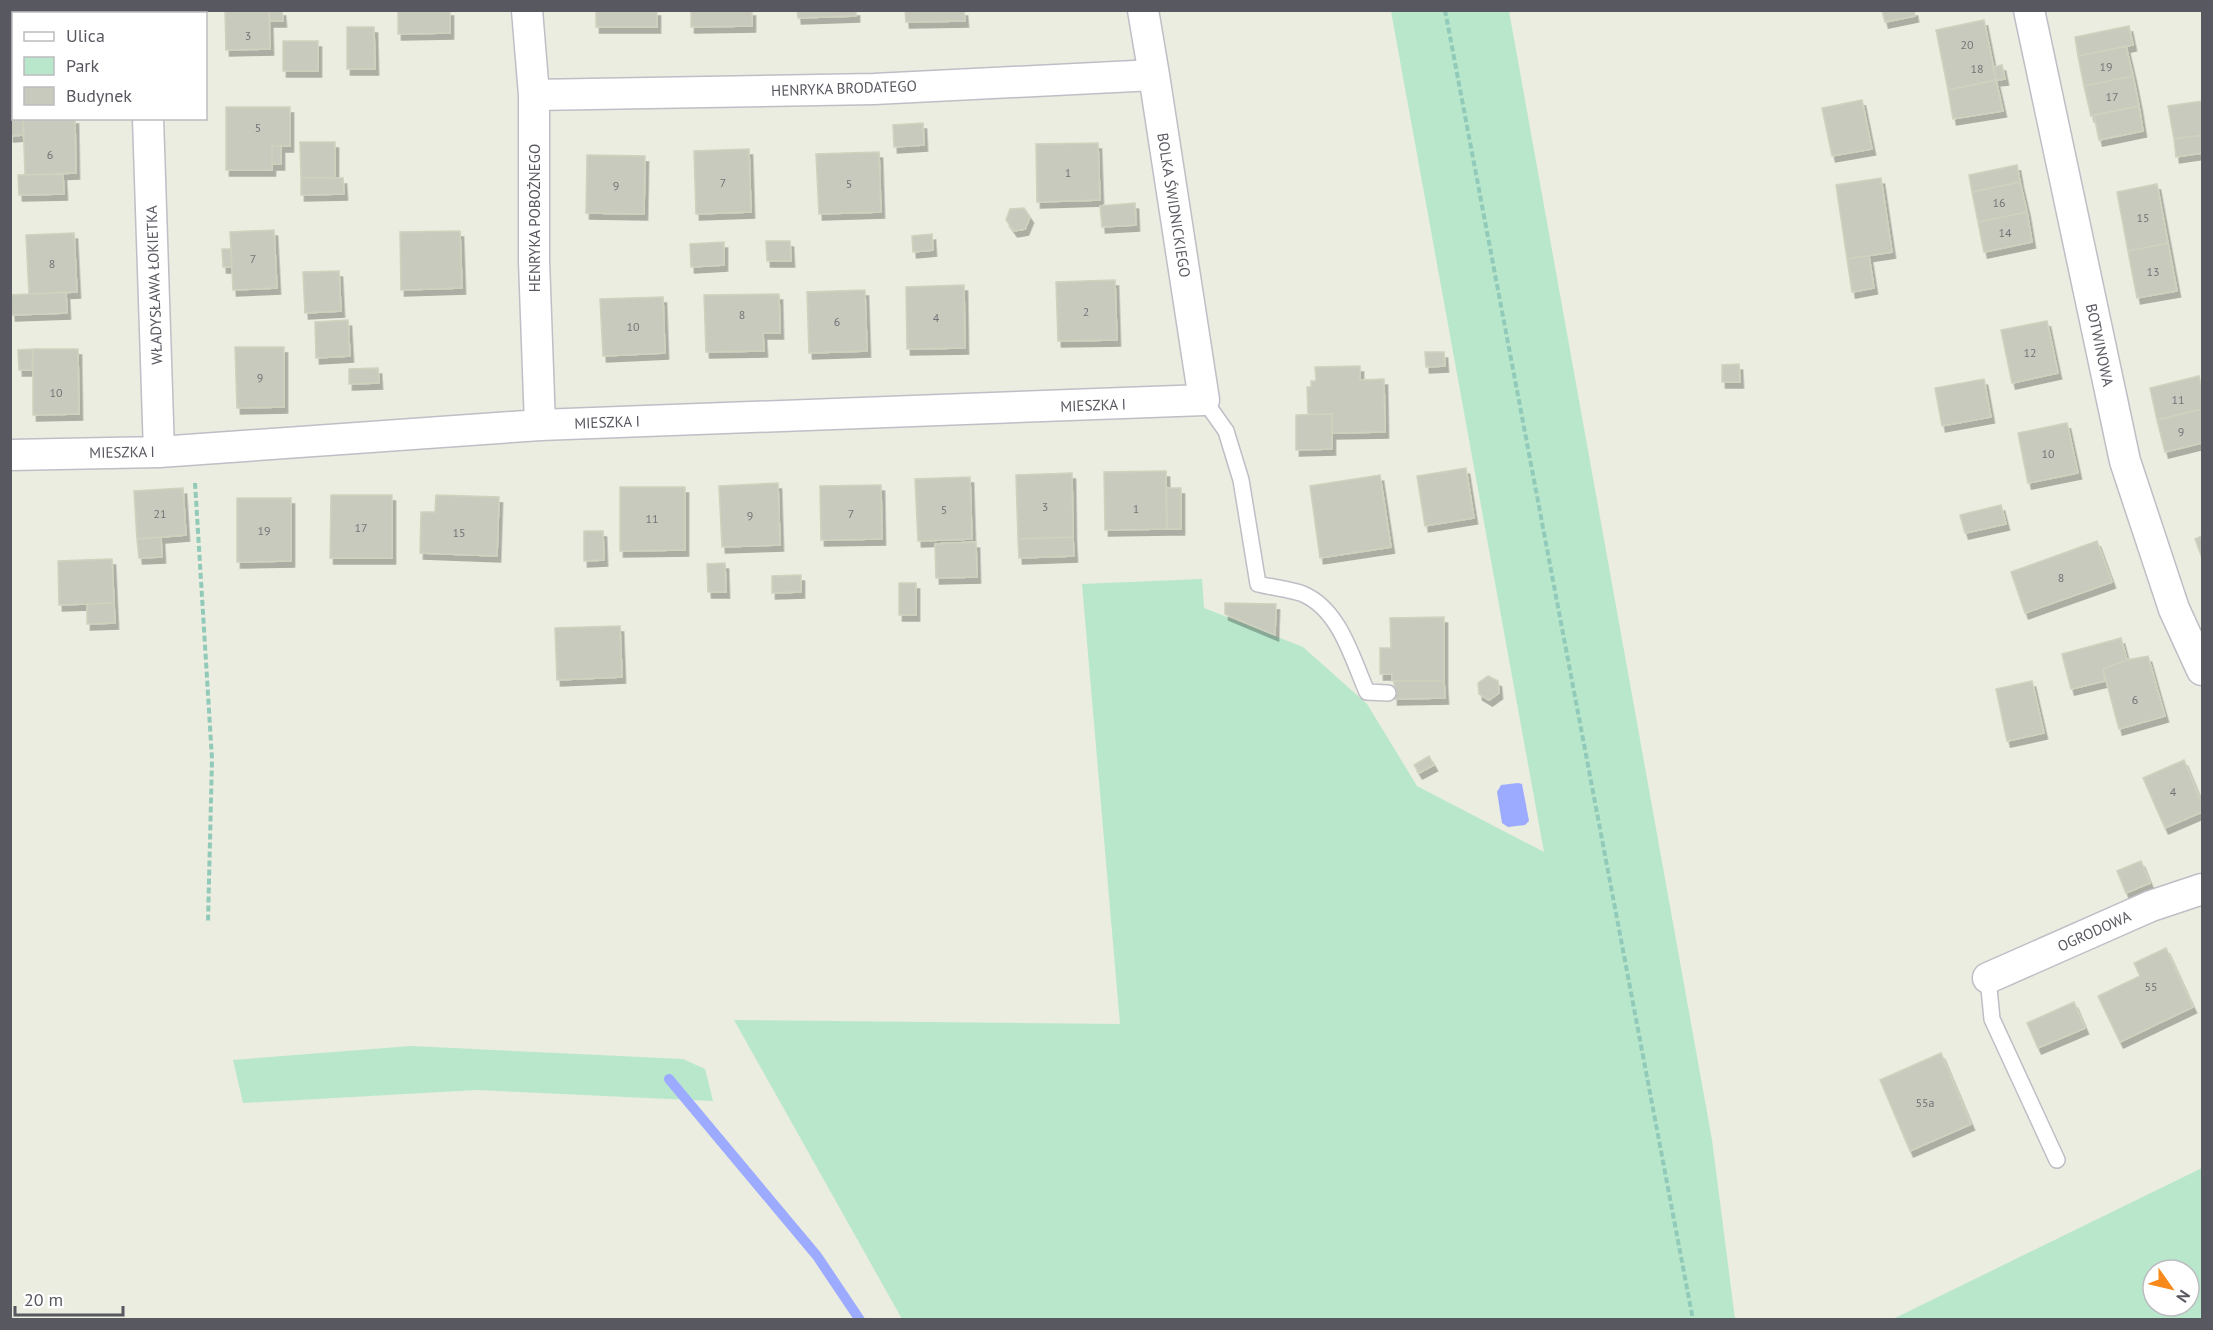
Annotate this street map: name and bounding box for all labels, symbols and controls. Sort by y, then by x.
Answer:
legend [12,12,207,120]
text: Ulica [66,24,105,47]
house number: 3 [245,28,251,43]
house number: 20 [1960,37,1974,52]
text: Park [66,54,99,77]
house number: 19 [2099,59,2113,74]
house number: 18 [1970,61,1984,76]
street label: HENRYKA BRODATEGO [771,76,917,100]
text: Budynek [66,84,132,107]
house number: 17 [2105,89,2119,104]
house number: 5 [255,120,261,135]
street label: BOLKA ŚWIDNICKIEGO [1153,131,1195,279]
street label: HENRYKA POBOŻNEGO [525,144,544,292]
house number: 6 [47,147,53,162]
house number: 1 [1065,165,1071,180]
house number: 7 [720,175,726,190]
house number: 5 [846,176,852,191]
house number: 9 [613,178,619,193]
house number: 16 [1992,195,2006,210]
street label: WŁADYSŁAWA ŁOKIETKA [142,205,166,365]
house number: 15 [2136,210,2150,225]
house number: 14 [1998,225,2012,240]
house number: 7 [250,251,256,266]
house number: 8 [49,256,55,271]
house number: 13 [2146,264,2160,279]
street label: BOTWINOWA [2082,302,2118,388]
house number: 2 [1083,304,1089,319]
house number: 8 [739,307,745,322]
house number: 4 [933,310,940,325]
house number: 6 [834,314,840,329]
house number: 10 [626,319,640,334]
house number: 12 [2023,345,2037,360]
house number: 9 [257,370,263,385]
house number: 10 [49,385,63,400]
house number: 11 [2171,392,2185,407]
street label: MIESZKA I [1060,394,1126,416]
street label: MIESZKA I [574,411,640,433]
house number: 9 [2178,424,2184,439]
street label: MIESZKA I [89,442,155,462]
house number: 10 [2041,446,2055,461]
house number: 3 [1042,499,1048,514]
house number: 1 [1133,501,1139,516]
house number: 5 [941,502,947,517]
house number: 21 [153,506,167,521]
house number: 7 [848,506,854,521]
house number: 9 [747,508,753,523]
house number: 11 [645,511,659,526]
house number: 17 [354,520,368,535]
house number: 19 [257,523,271,538]
house number: 15 [452,525,466,540]
house number: 8 [2058,570,2064,585]
house number: 6 [2132,692,2138,707]
house number: 4 [2170,784,2177,799]
street label: OGRODOWA [2054,906,2134,956]
house number: 55 [2144,979,2158,994]
house number: 55a [1915,1095,1935,1110]
north arrow [2141,1258,2201,1318]
scale bar [15,1279,123,1317]
text: N [2172,1286,2195,1306]
text: 20 m [24,1288,63,1311]

